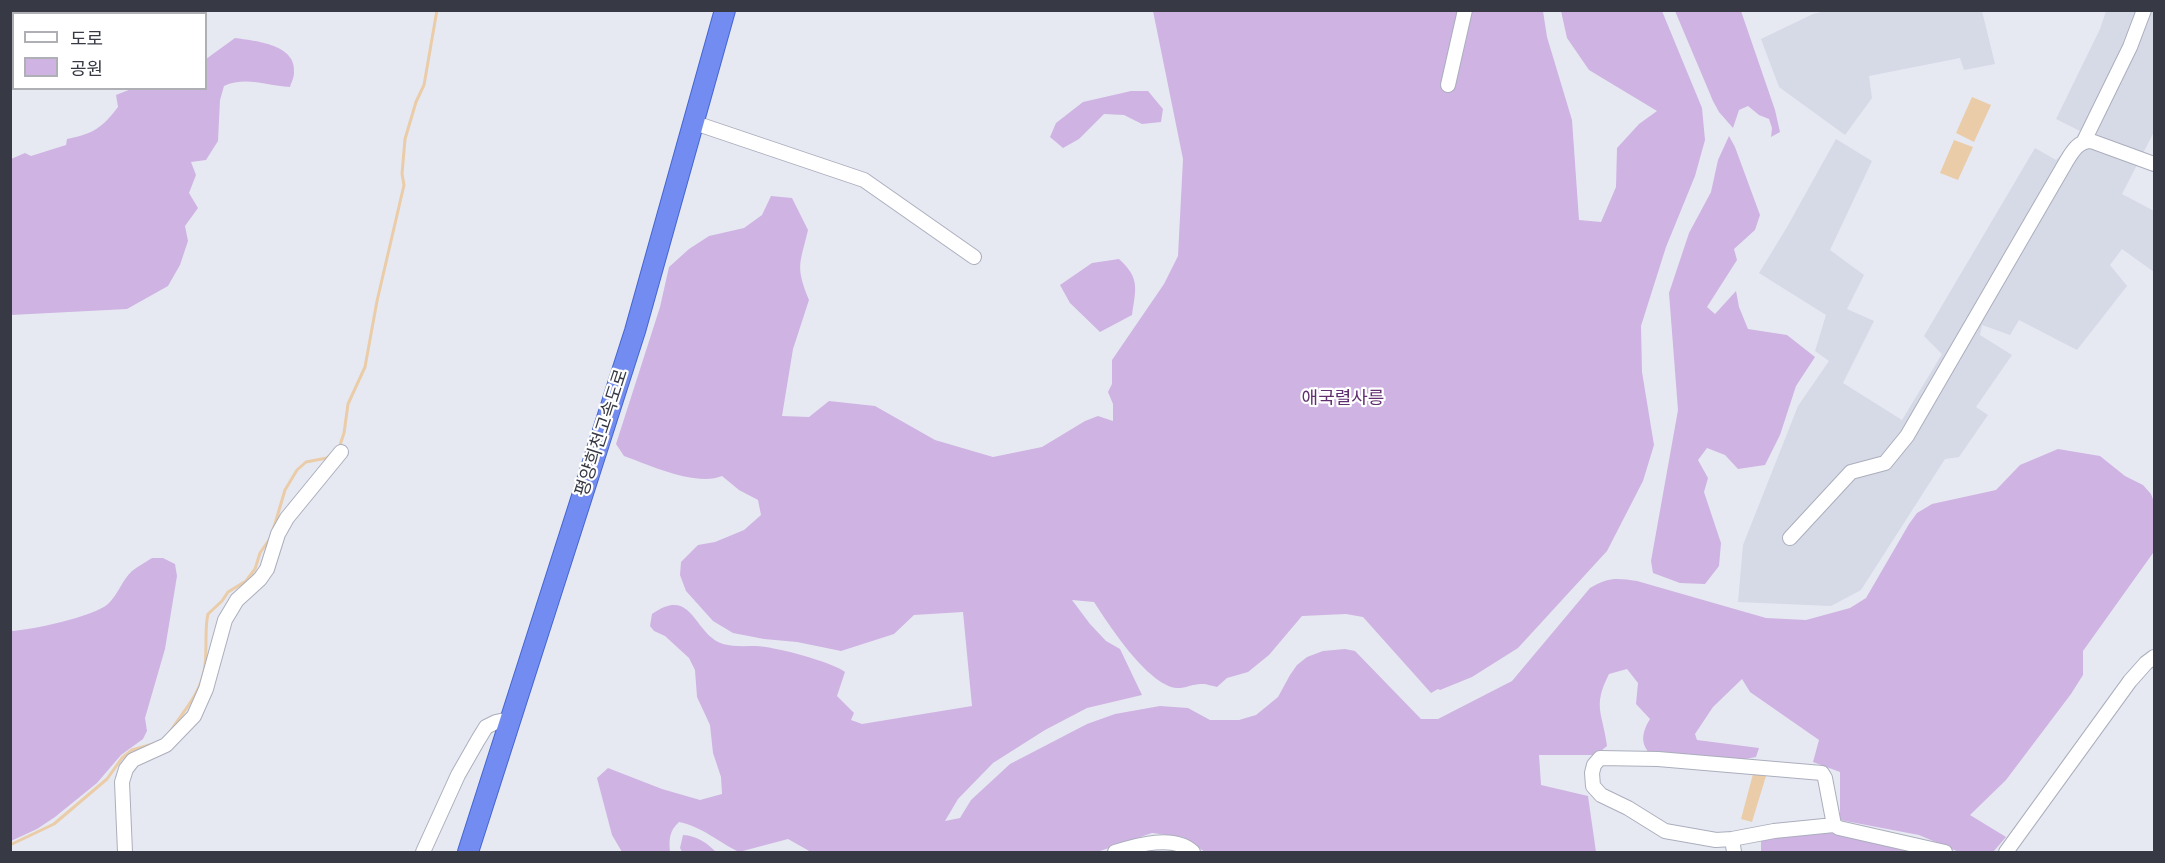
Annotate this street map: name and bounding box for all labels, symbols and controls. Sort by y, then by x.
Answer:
legend [12,12,207,90]
text: 도로 [70,27,103,50]
text: 공원 [70,57,103,80]
street label: 평양희천고속도로 [571,367,633,499]
park label: 애국렬사릉 [1302,388,1384,410]

